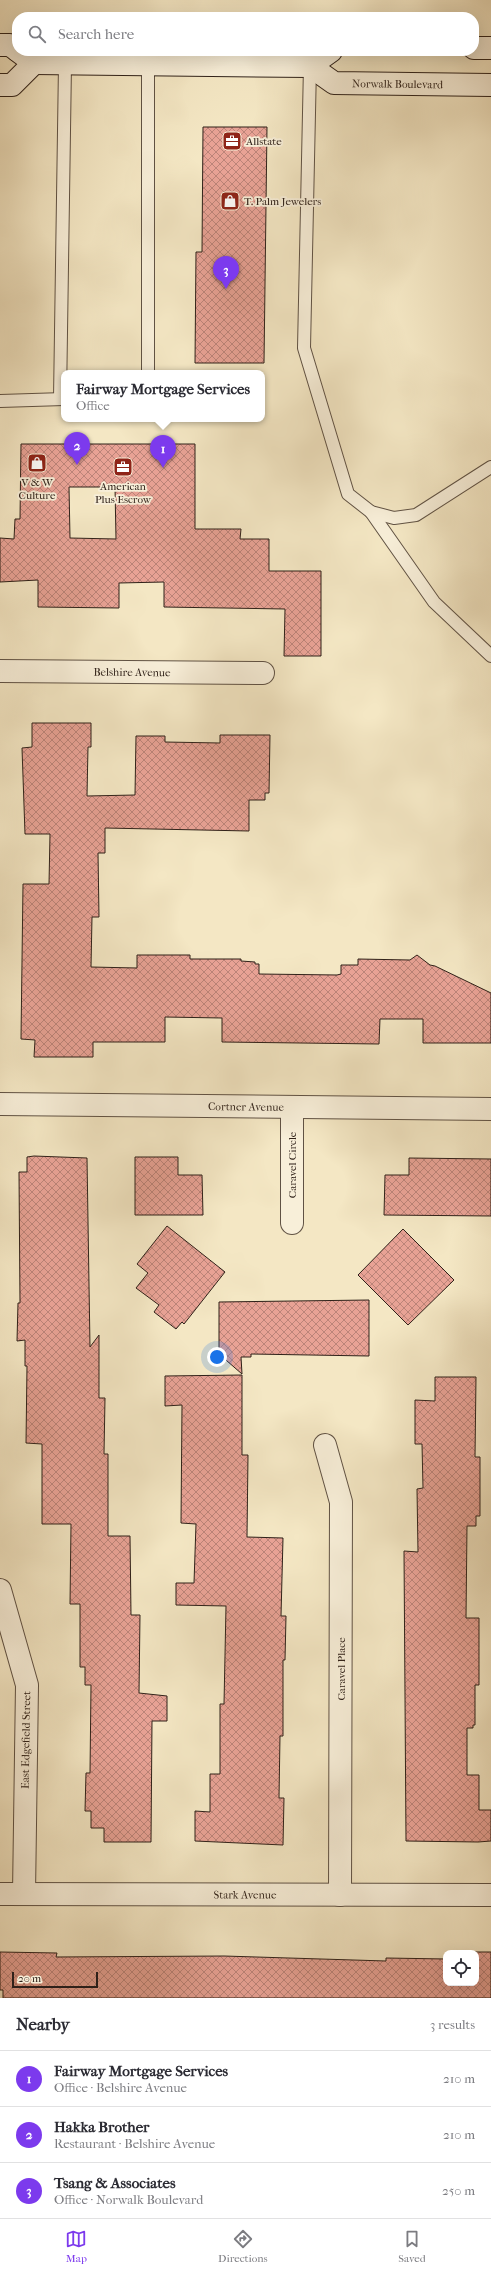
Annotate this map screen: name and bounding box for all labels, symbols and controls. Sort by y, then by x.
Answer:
search box [12,12,479,56]
icon: search [26,23,48,45]
text: Search here [58,25,134,43]
street label: Norwalk Boulevard [352,77,444,91]
office icon: Allstate [221,130,243,152]
place label: Allstate [245,135,282,148]
shop icon: T. Palm Jewelers [219,190,241,212]
place label: T. Palm Jewelers [244,195,321,208]
pin: 3 [213,256,239,289]
popup [61,370,265,422]
text: Fairway Mortgage Services [76,380,250,398]
text: Office [76,398,110,413]
pin: 2 [64,432,90,465]
pin: 1 [150,435,176,468]
shop icon: V & W Culture [26,452,48,474]
office icon: American Plus Escrow [112,456,134,478]
place label: V & W Culture [19,476,56,502]
place label: American Plus Escrow [95,480,152,506]
street label: Belshire Avenue [93,665,171,679]
street label: Cortner Avenue [208,1100,285,1113]
street label: Caravel Circle [286,1131,299,1198]
your location [207,1347,227,1367]
street label: Caravel Place [335,1637,348,1701]
street label: East Edgefield Street [19,1691,33,1789]
street label: Stark Avenue [214,1888,277,1901]
map controls [443,1950,479,1986]
button: locate [443,1950,479,1986]
scale bar [12,1970,98,1989]
text: 20 m [18,1972,41,1985]
text: Nearby [16,2014,70,2034]
text: 3 results [430,2017,475,2032]
text: Fairway Mortgage Services [54,2062,228,2080]
text: 1 [27,2071,31,2086]
text: 210 m [443,2071,475,2086]
text: Office · Belshire Avenue [54,2080,187,2095]
text: Hakka Brother [54,2118,149,2136]
text: 2 [26,2127,32,2142]
text: 210 m [443,2127,475,2142]
text: Restaurant · Belshire Avenue [54,2136,215,2151]
text: Tsang & Associates [54,2174,176,2192]
text: 3 [26,2183,32,2198]
text: 250 m [442,2183,475,2198]
text: Office · Norwalk Boulevard [54,2192,203,2207]
tab: Map [65,2228,87,2265]
tab: Directions [218,2228,268,2265]
tab: Saved [398,2228,426,2265]

